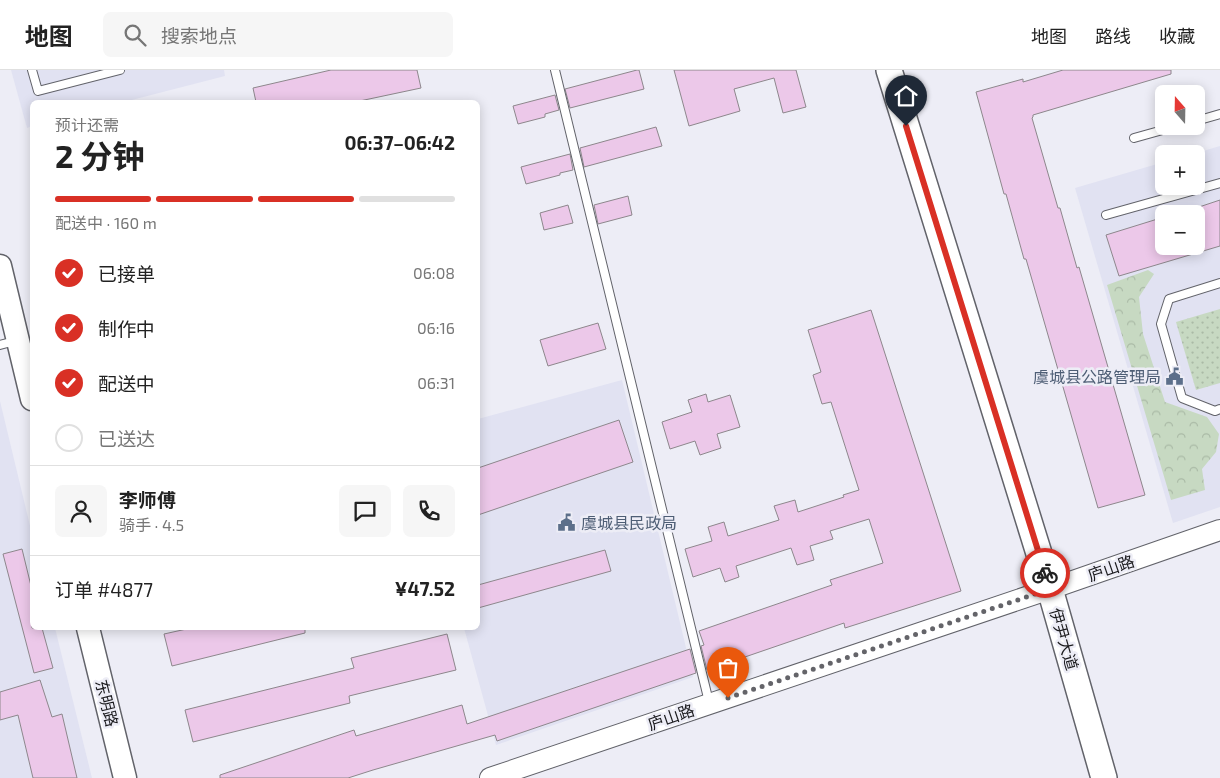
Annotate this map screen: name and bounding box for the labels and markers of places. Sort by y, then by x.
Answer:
pin [885,75,927,126]
place label: 虞城县公路管理局 [1033,367,1161,386]
public building icon: 虞城县公路管理局 [1165,367,1185,387]
public building icon: 虞城县民政局 [557,513,577,533]
place label: 虞城县民政局 [581,513,677,532]
pin [707,647,749,698]

